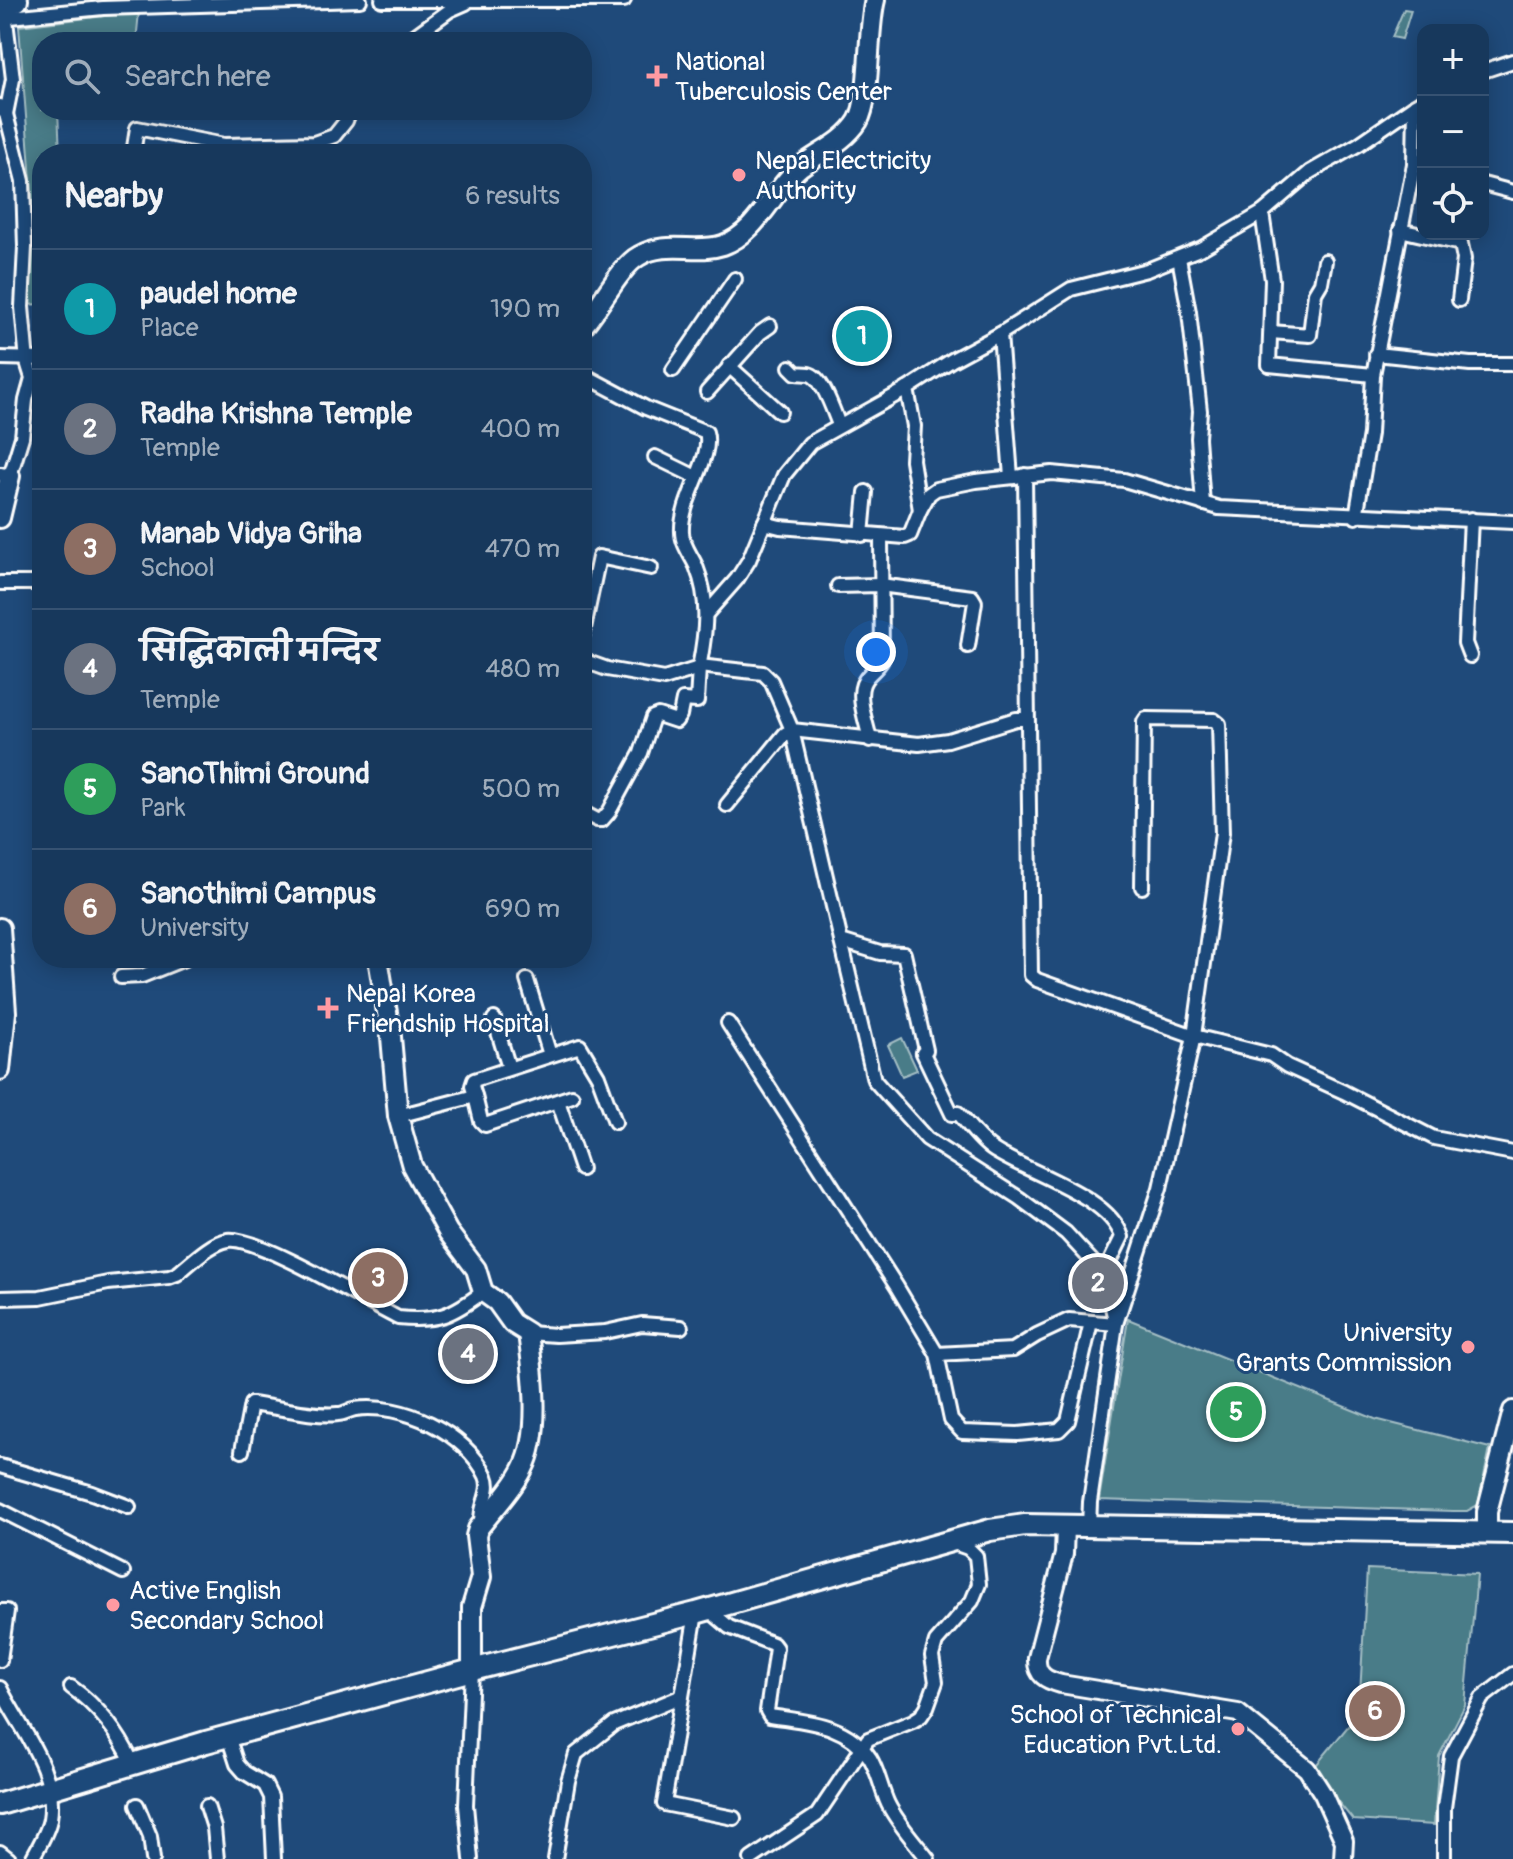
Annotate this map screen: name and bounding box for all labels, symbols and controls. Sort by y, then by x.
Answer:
map controls [1417,24,1489,240]
button: + [1417,24,1489,96]
search box [32,32,592,120]
place label: National Tuberculosis Center [675,46,893,108]
icon: search [60,54,104,98]
text: Search here [124,58,271,95]
marker: National Tuberculosis Center [646,65,668,87]
button: − [1417,96,1489,168]
place label: Nepal Electricity Authority [755,145,931,207]
marker: Nepal Electricity Authority [730,166,748,184]
button: locate [1417,168,1489,240]
text: Nearby [64,175,163,218]
text: 6 results [465,180,560,212]
text: paudel home [140,275,297,312]
text: 1 [85,293,95,325]
text: 190 m [490,293,560,325]
pin: 1 [836,306,888,366]
text: Place [140,312,199,344]
text: Radha Krishna Temple [140,395,412,432]
text: 2 [83,413,97,445]
text: 400 m [481,413,560,445]
text: Temple [140,432,220,464]
text: Manab Vidya Griha [140,515,362,552]
text: 3 [83,533,97,565]
text: 470 m [485,533,560,565]
text: School [140,552,215,584]
your location [856,632,896,672]
text: सिद्धिकाली मन्दिर [140,633,379,670]
text: 4 [82,653,98,685]
text: 480 m [485,653,560,685]
text: Temple [140,684,220,716]
text: SanoThimi Ground [140,755,370,792]
text: 5 [83,773,97,805]
text: 500 m [482,773,560,805]
text: Park [140,792,186,824]
text: Sanothimi Campus [140,875,376,912]
text: 6 [82,893,98,925]
text: 690 m [485,893,560,925]
text: University [140,912,249,944]
place label: Nepal Korea Friendship Hospital [346,978,550,1040]
marker: Nepal Korea Friendship Hospital [317,997,339,1019]
pin: 3 [352,1248,404,1308]
pin: 2 [1072,1253,1124,1313]
place label: University Grants Commission [1236,1317,1452,1379]
pin: 4 [442,1324,494,1384]
marker: University Grants Commission [1459,1338,1477,1356]
pin: 5 [1210,1382,1262,1442]
place label: Active English Secondary School [129,1575,324,1637]
marker: Active English Secondary School [104,1596,122,1614]
pin: 6 [1349,1681,1401,1741]
place label: School of Technical Education Pvt.Ltd. [1010,1699,1222,1761]
marker: School of Technical Education Pvt.Ltd. [1229,1720,1247,1738]

